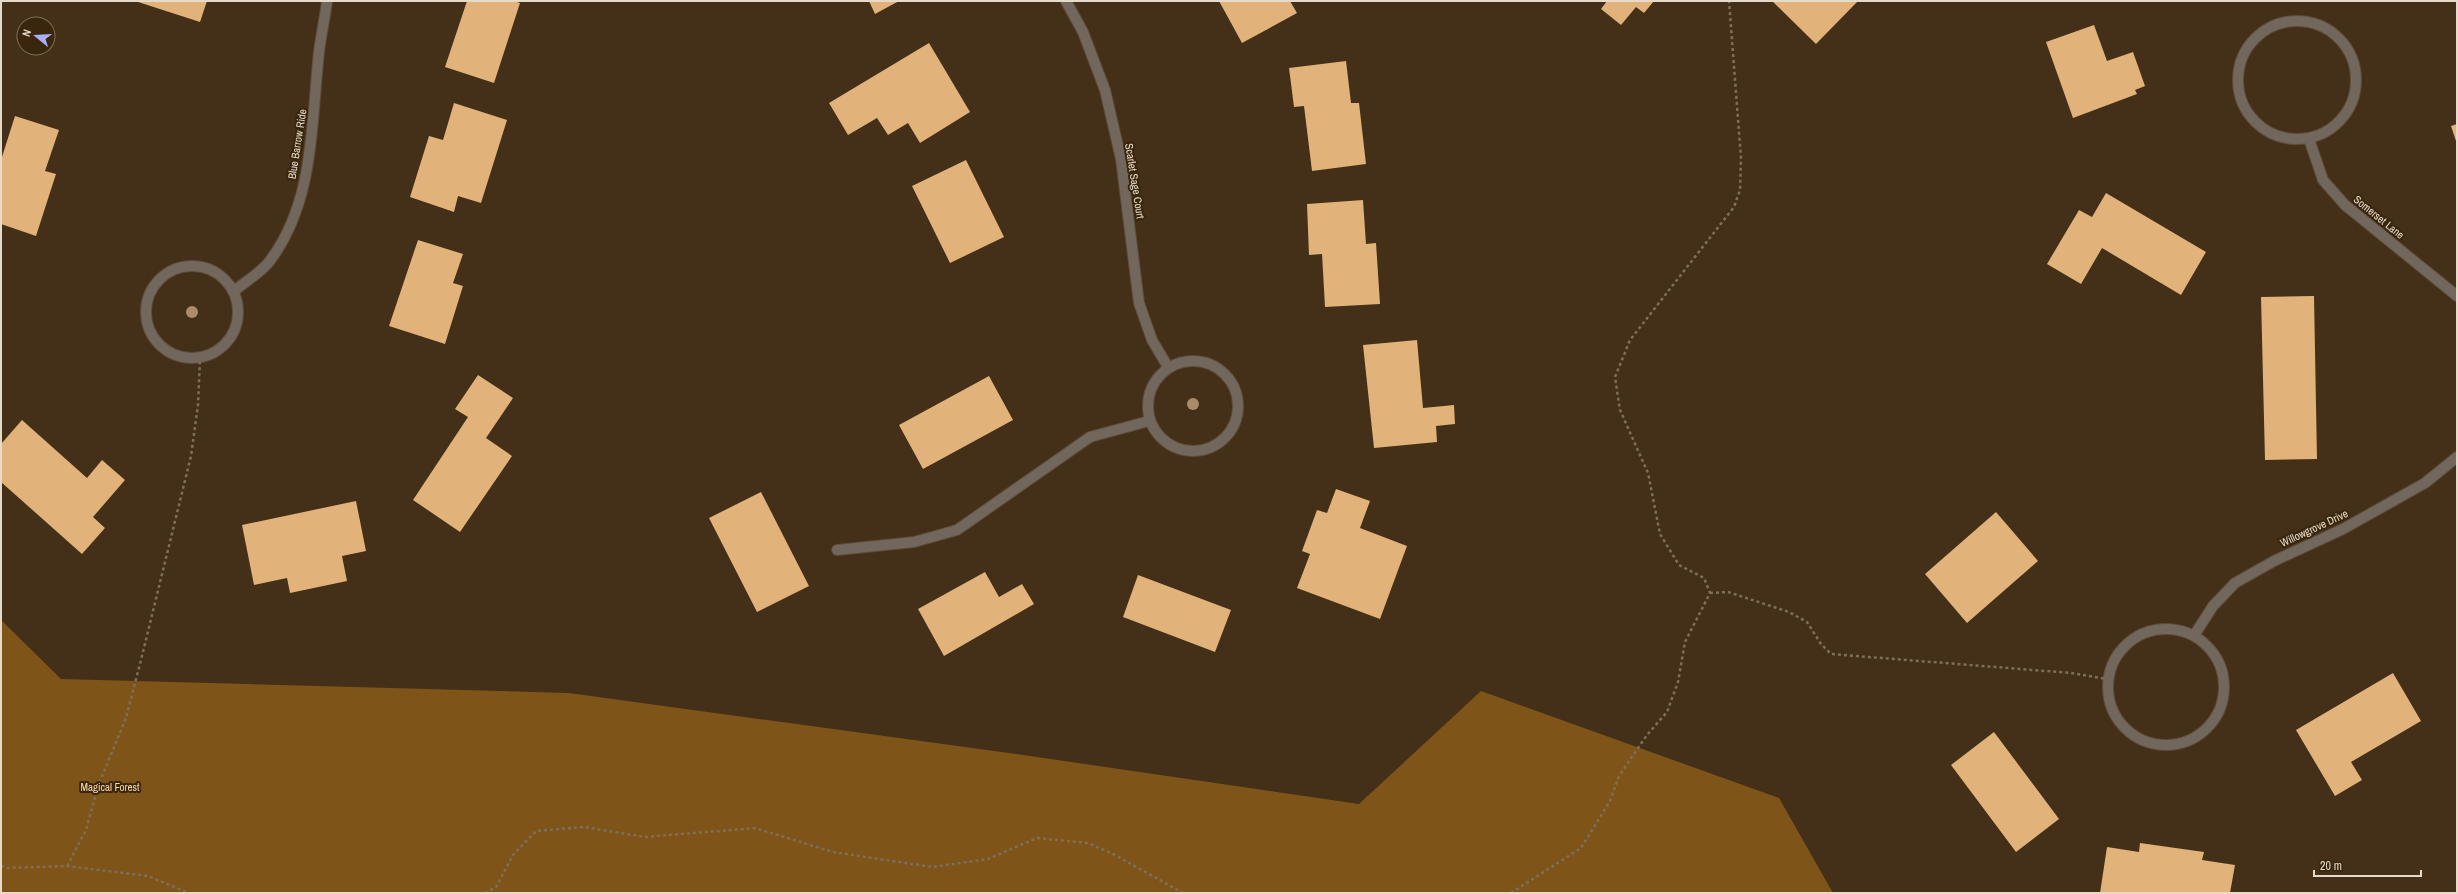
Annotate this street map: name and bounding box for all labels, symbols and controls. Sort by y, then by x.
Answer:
north arrow [16,16,56,56]
text: N [19,28,34,38]
street label: Blue Barrow Ride [285,108,309,180]
street label: Scarlet Sage Court [1122,142,1148,220]
street label: Somerset Lane [2351,192,2407,242]
street label: Willowgrove Drive [2278,506,2350,550]
park label: Magical Forest [80,780,140,794]
scale bar [2314,852,2421,878]
text: 20 m [2320,858,2342,874]

